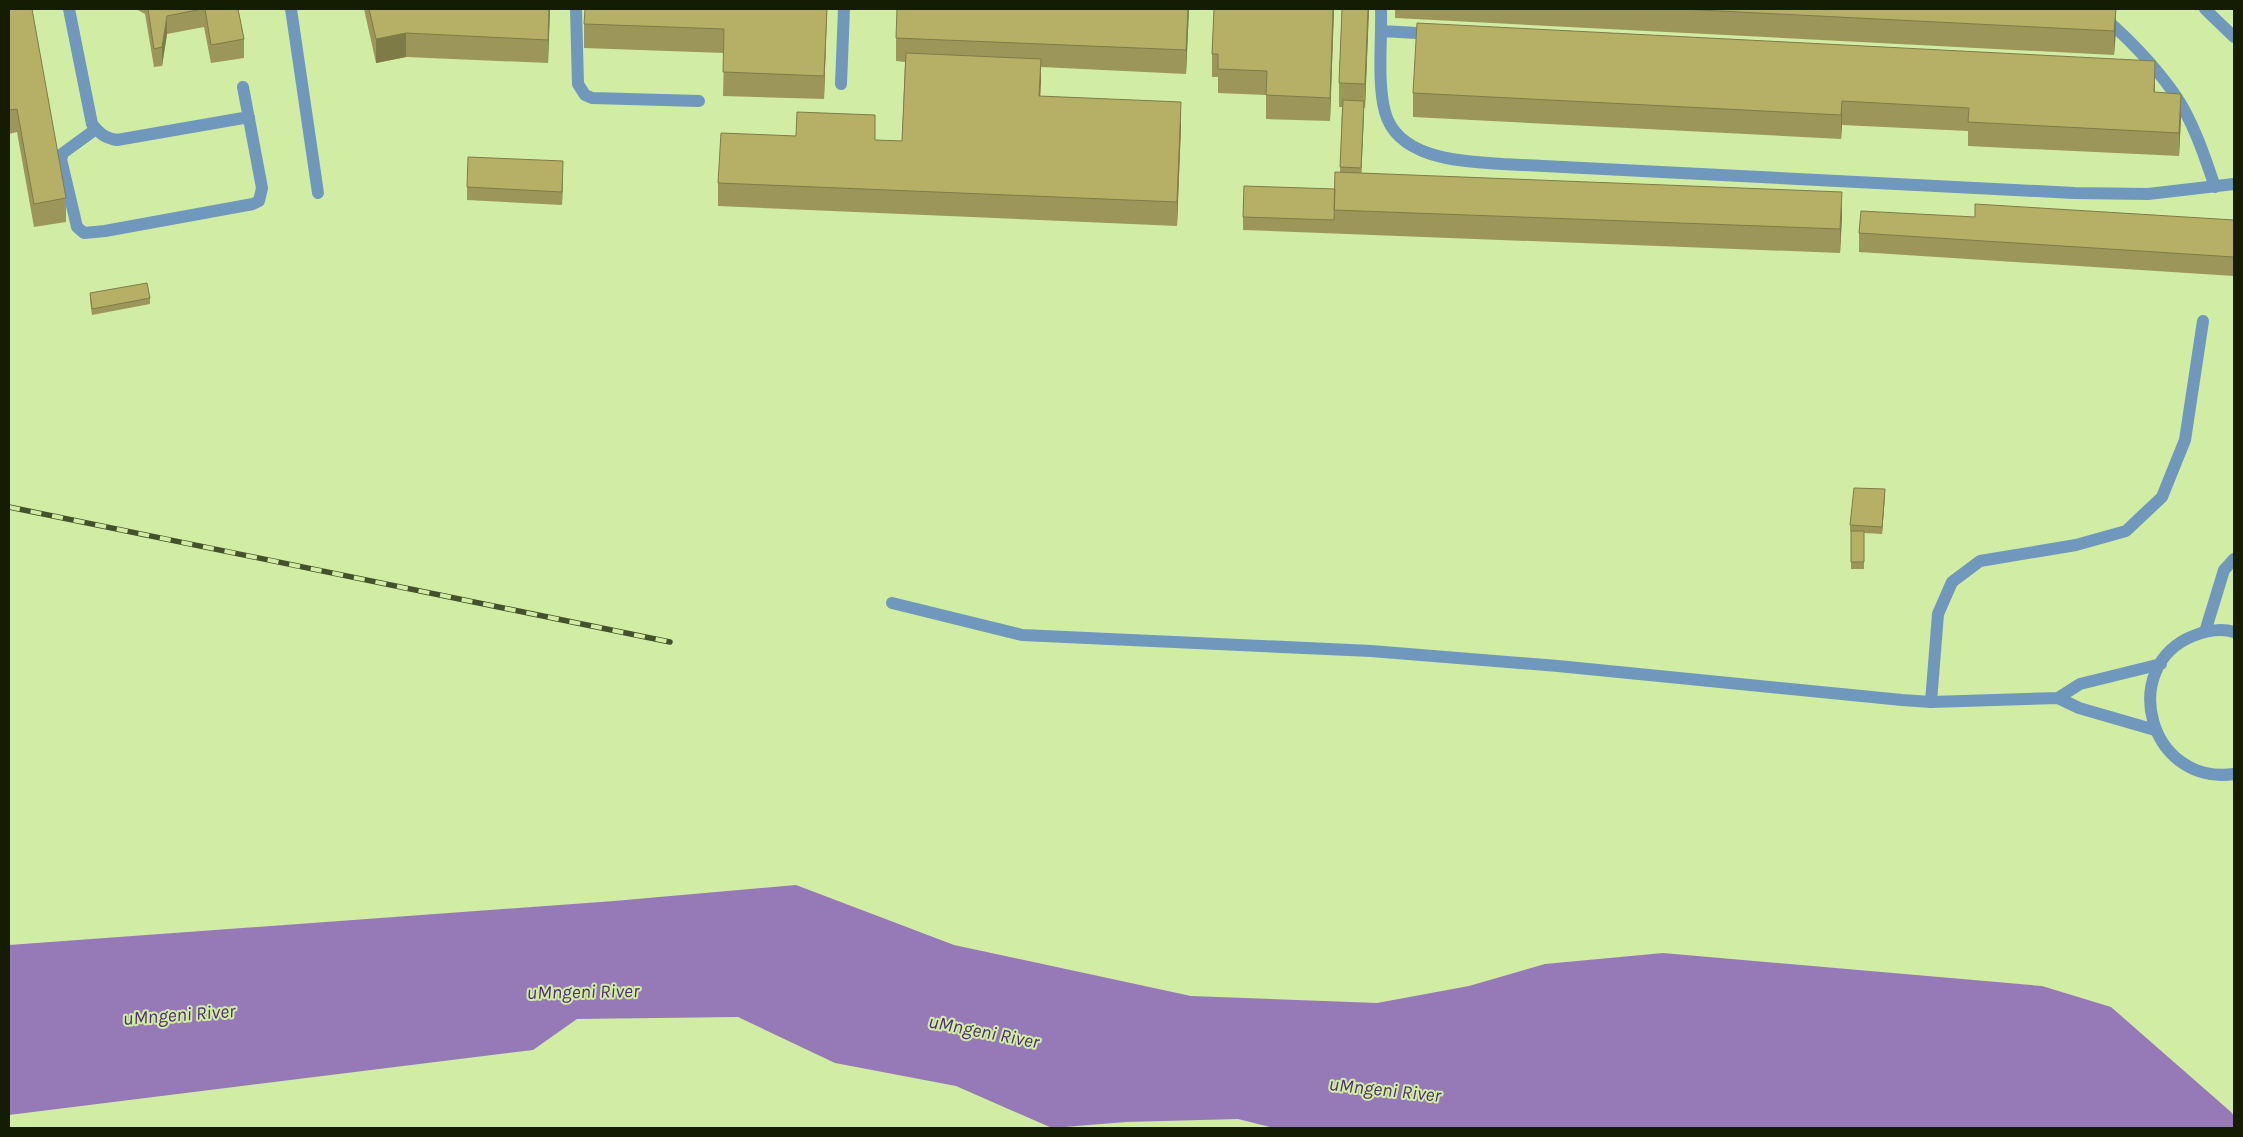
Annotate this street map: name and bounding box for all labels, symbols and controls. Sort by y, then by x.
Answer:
water label: uMngeni River [527,980,641,1004]
water label: uMngeni River [122,1000,237,1030]
water label: uMngeni River [926,1010,1043,1054]
water label: uMngeni River [1328,1073,1444,1107]

